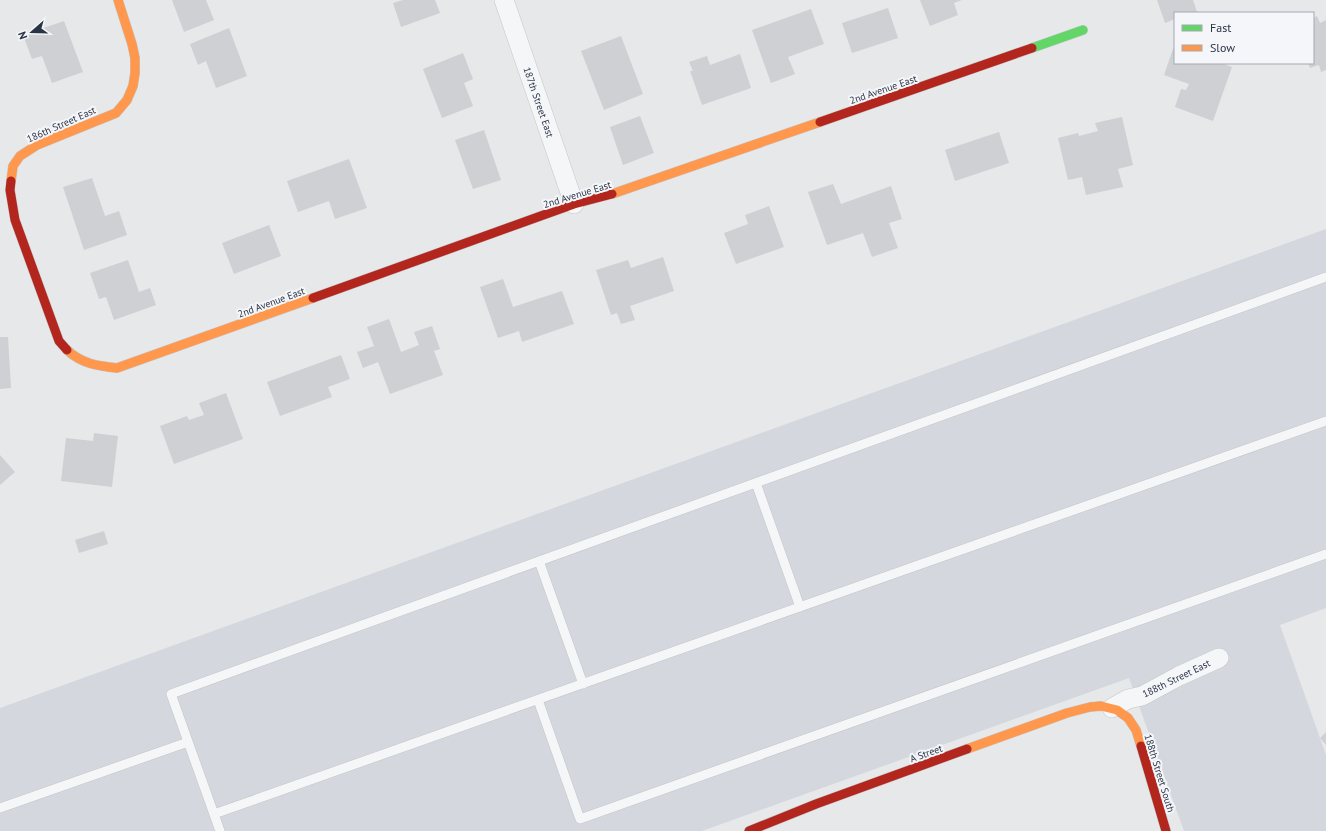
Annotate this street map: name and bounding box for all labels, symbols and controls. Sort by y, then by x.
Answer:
north arrow [12,12,52,52]
legend [1174,12,1314,64]
text: Fast [1210,20,1231,35]
text: N [15,30,30,41]
text: Slow [1210,40,1235,55]
street label: 187th Street East [520,65,557,140]
street label: 2nd Avenue East [848,72,919,107]
street label: 186th Street East [25,103,98,145]
street label: 2nd Avenue East [542,178,613,211]
street label: 2nd Avenue East [236,284,307,321]
street label: 188th Street East [1140,656,1213,701]
street label: 188th Street South [1141,733,1178,814]
street label: A Street [908,741,945,765]

